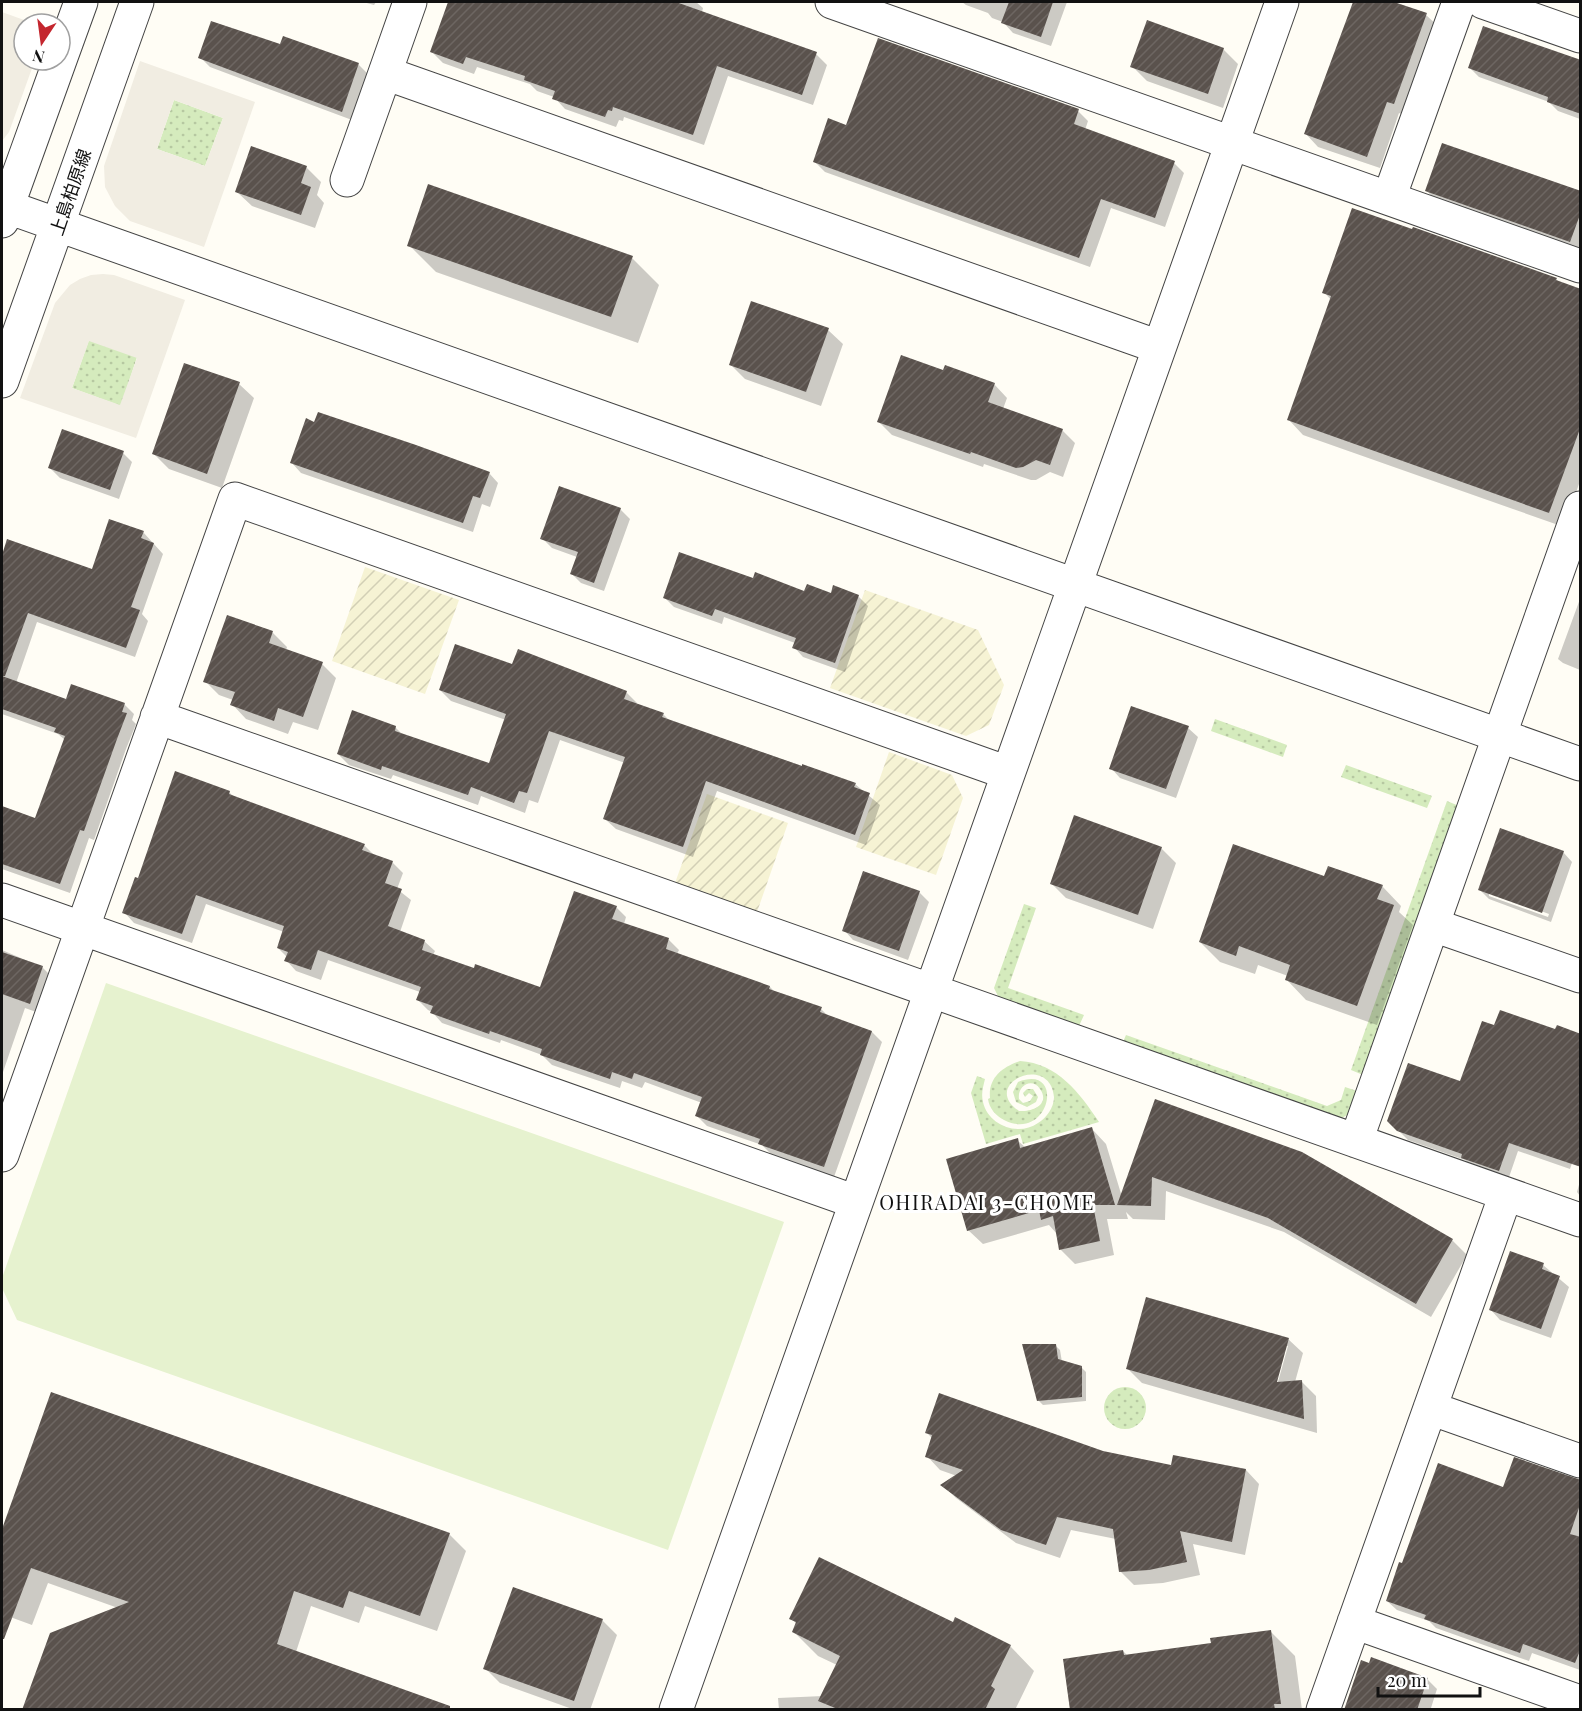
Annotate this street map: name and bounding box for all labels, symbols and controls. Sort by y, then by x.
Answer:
north arrow [12,12,72,72]
text: N [30,45,47,69]
street label: 上島柏原線 [44,146,96,238]
district label: OHIRADAI 3-CHOME [879,1188,1095,1215]
scale bar [1378,1660,1480,1698]
text: 20 m [1387,1668,1427,1692]

